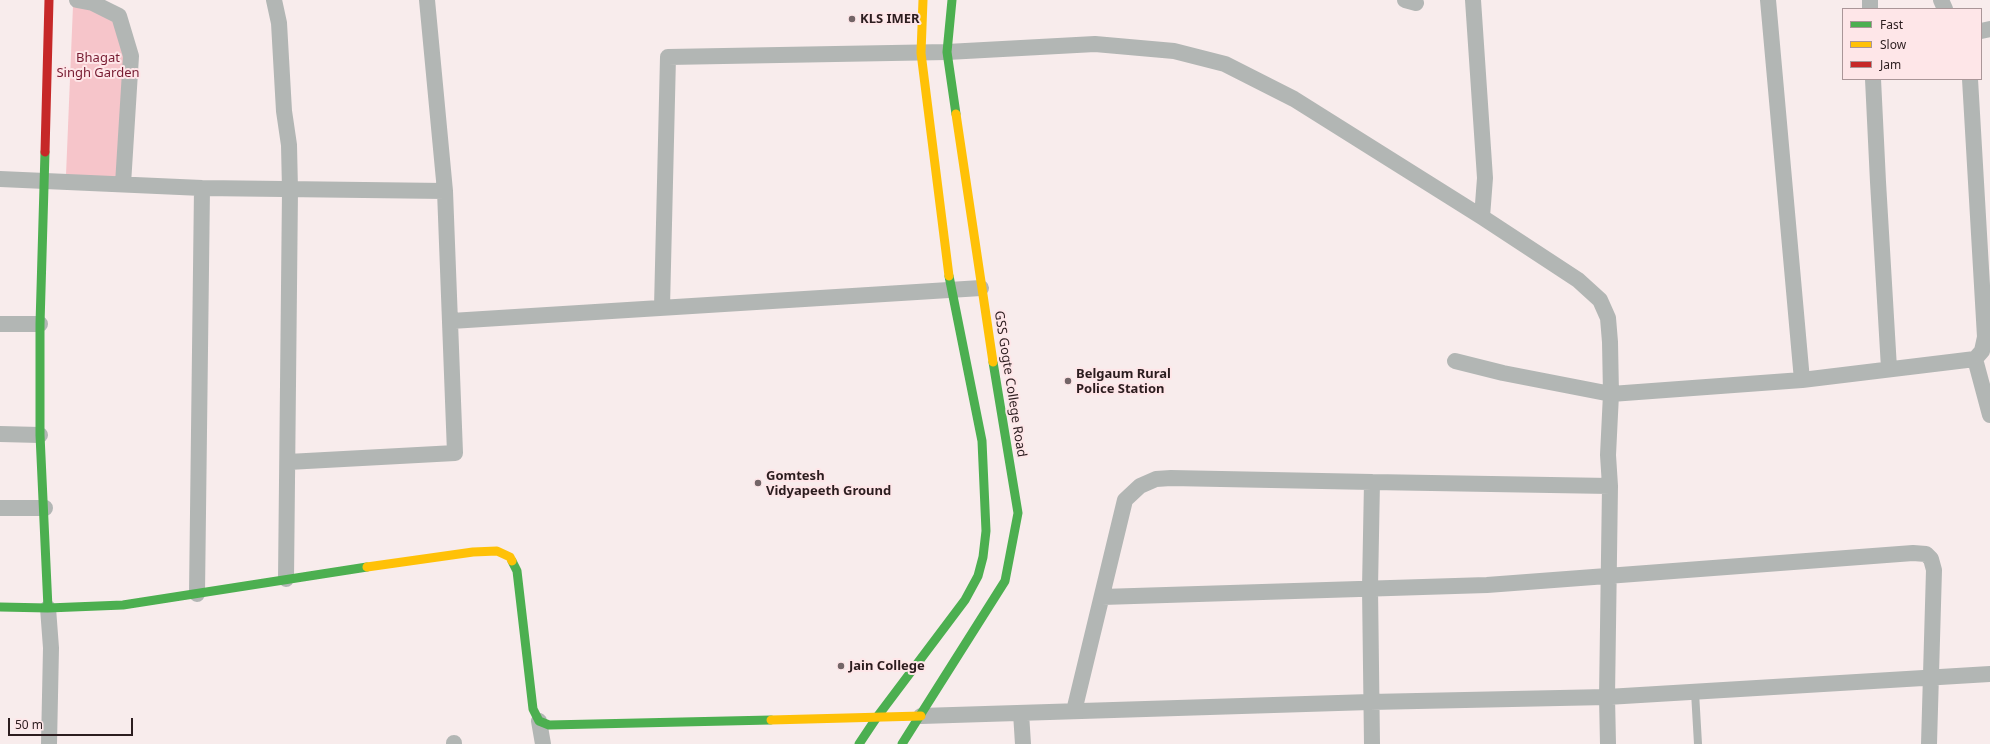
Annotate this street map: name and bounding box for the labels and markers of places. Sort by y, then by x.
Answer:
place label: KLS IMER [860,11,920,27]
marker: KLS IMER [847,14,857,24]
place label: Belgaum Rural Police Station [1076,366,1171,397]
marker: Belgaum Rural Police Station [1063,376,1073,386]
place label: Gomtesh Vidyapeeth Ground [766,468,891,499]
marker: Gomtesh Vidyapeeth Ground [753,478,763,488]
place label: Jain College [849,658,925,674]
marker: Jain College [836,661,846,671]

